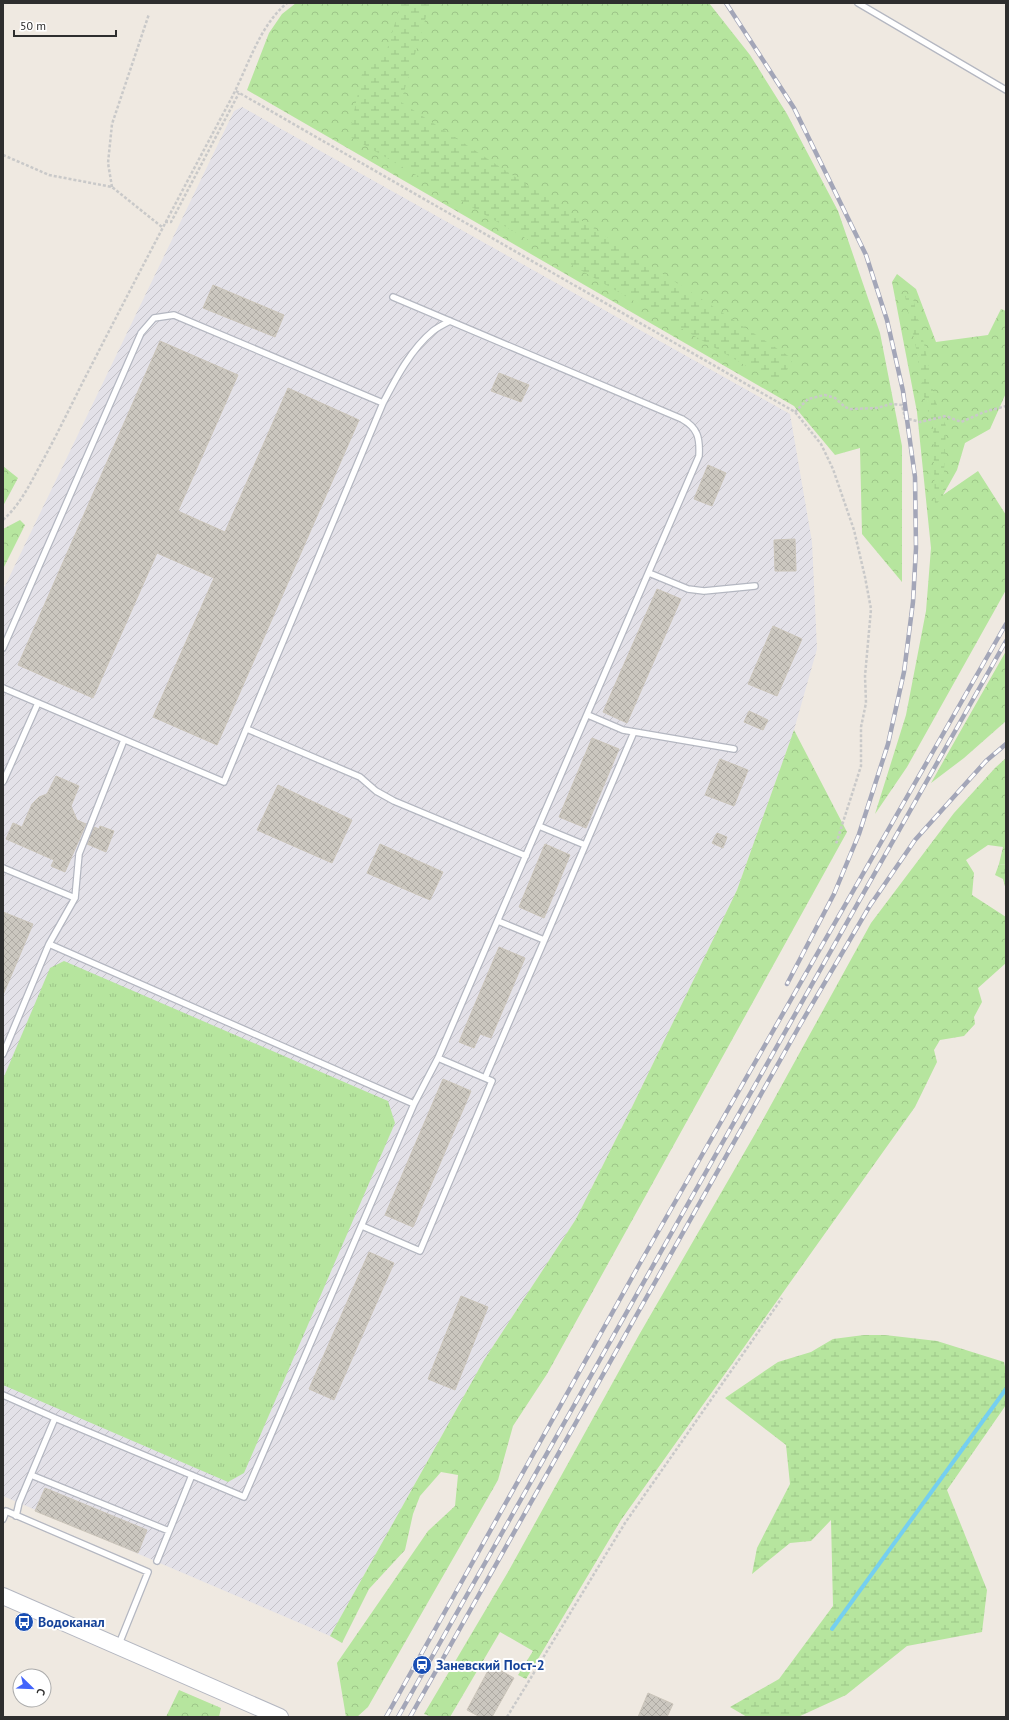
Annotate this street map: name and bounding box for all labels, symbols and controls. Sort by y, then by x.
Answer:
scale bar [14,12,116,38]
text: 50 m [20,18,46,33]
bus stop icon: Водоканал [13,1611,35,1633]
place label: Водоканал [38,1613,105,1631]
station icon: Заневский Пост-2 [411,1654,433,1676]
place label: Заневский Пост-2 [436,1656,545,1674]
north arrow [12,1668,52,1708]
text: С [34,1686,49,1697]

